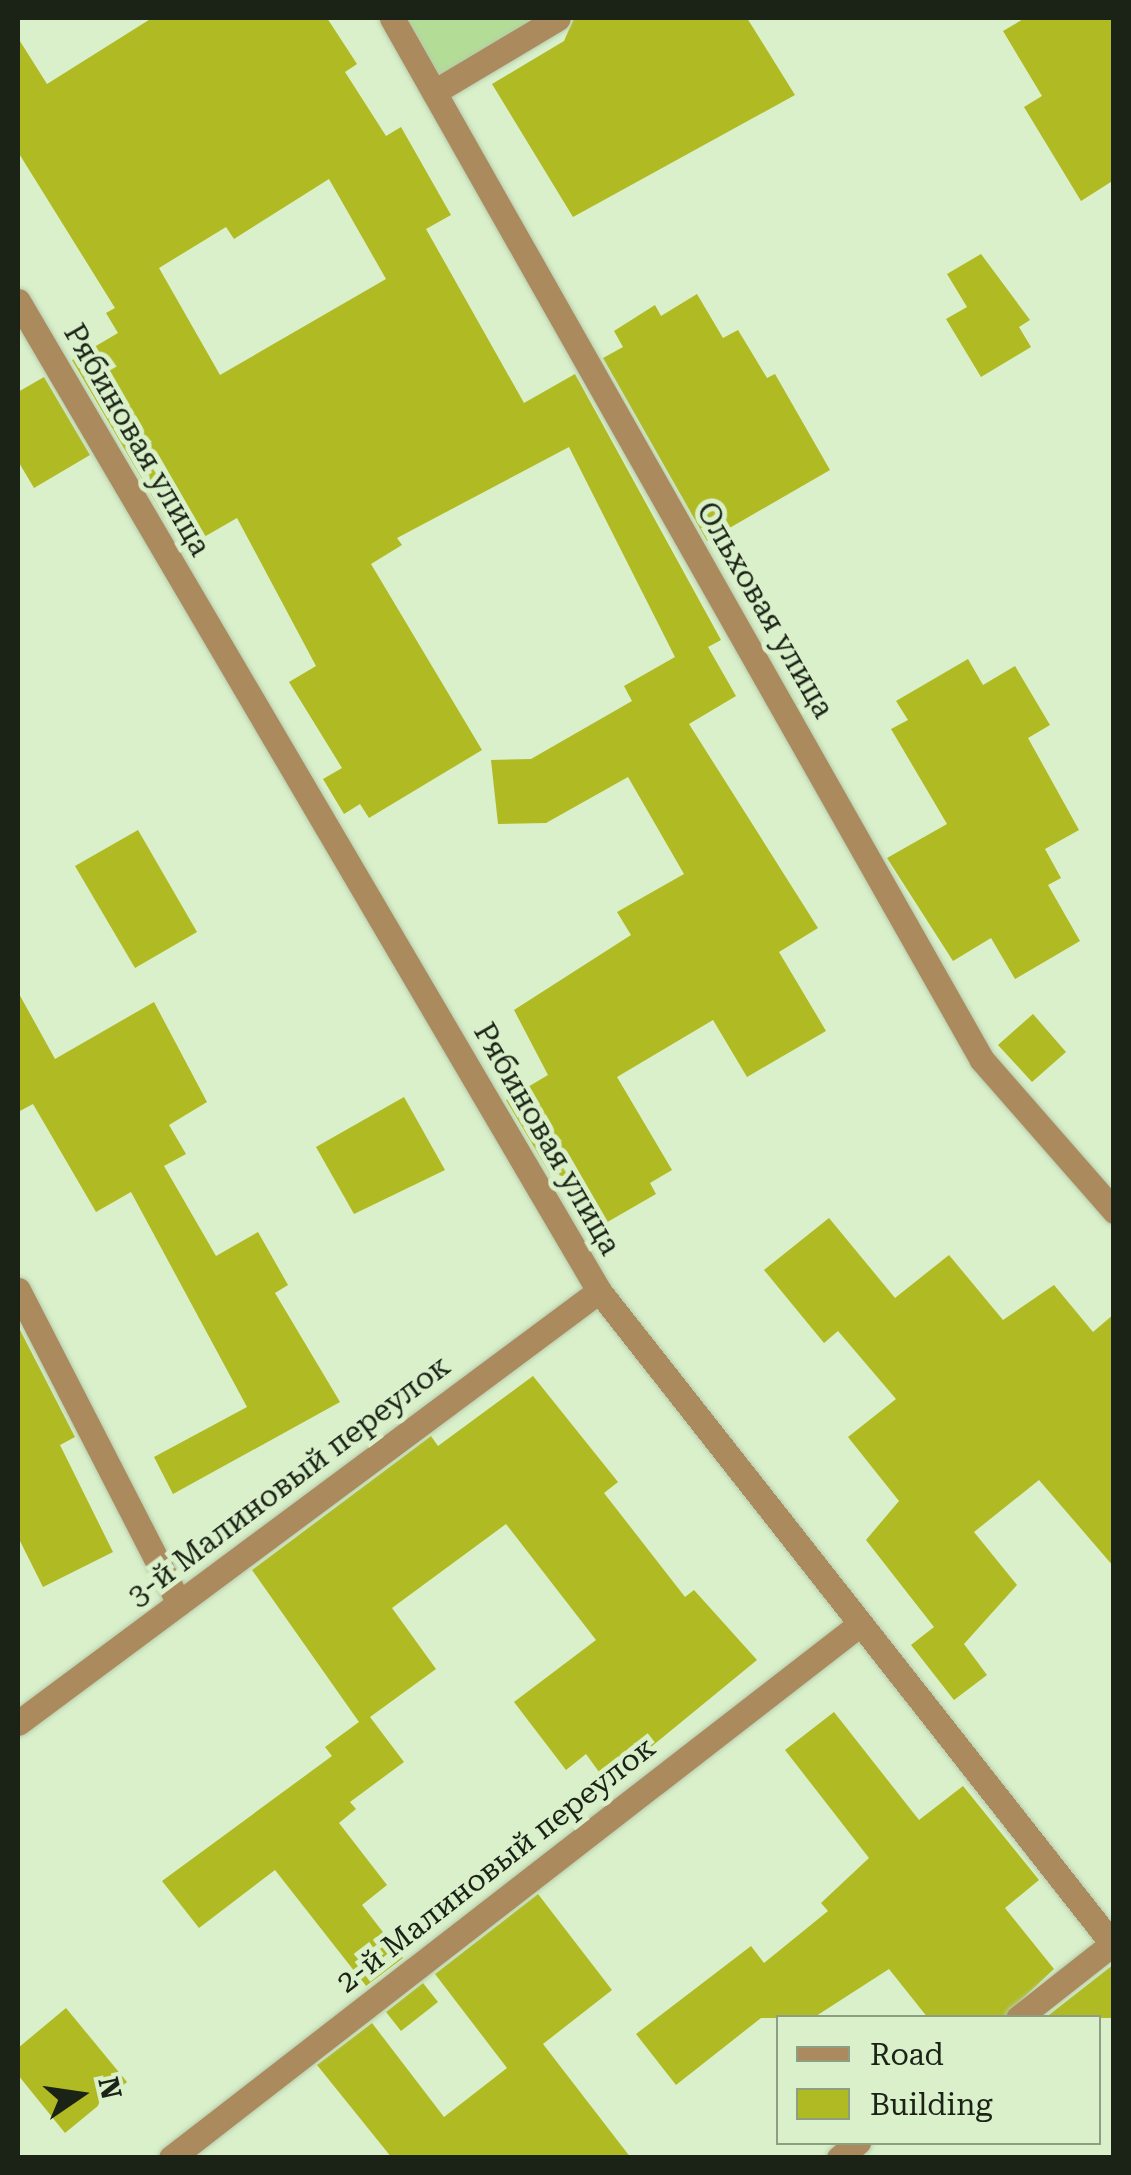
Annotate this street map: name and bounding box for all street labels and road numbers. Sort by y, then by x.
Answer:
street label: Рябиновая улица [56,318,218,562]
street label: Ольховая улица [689,496,841,724]
street label: Рябиновая улица [466,1017,628,1261]
street label: 3-й Малиновый переулок [121,1348,457,1614]
street label: 2-й Малиновый переулок [330,1729,662,2001]

